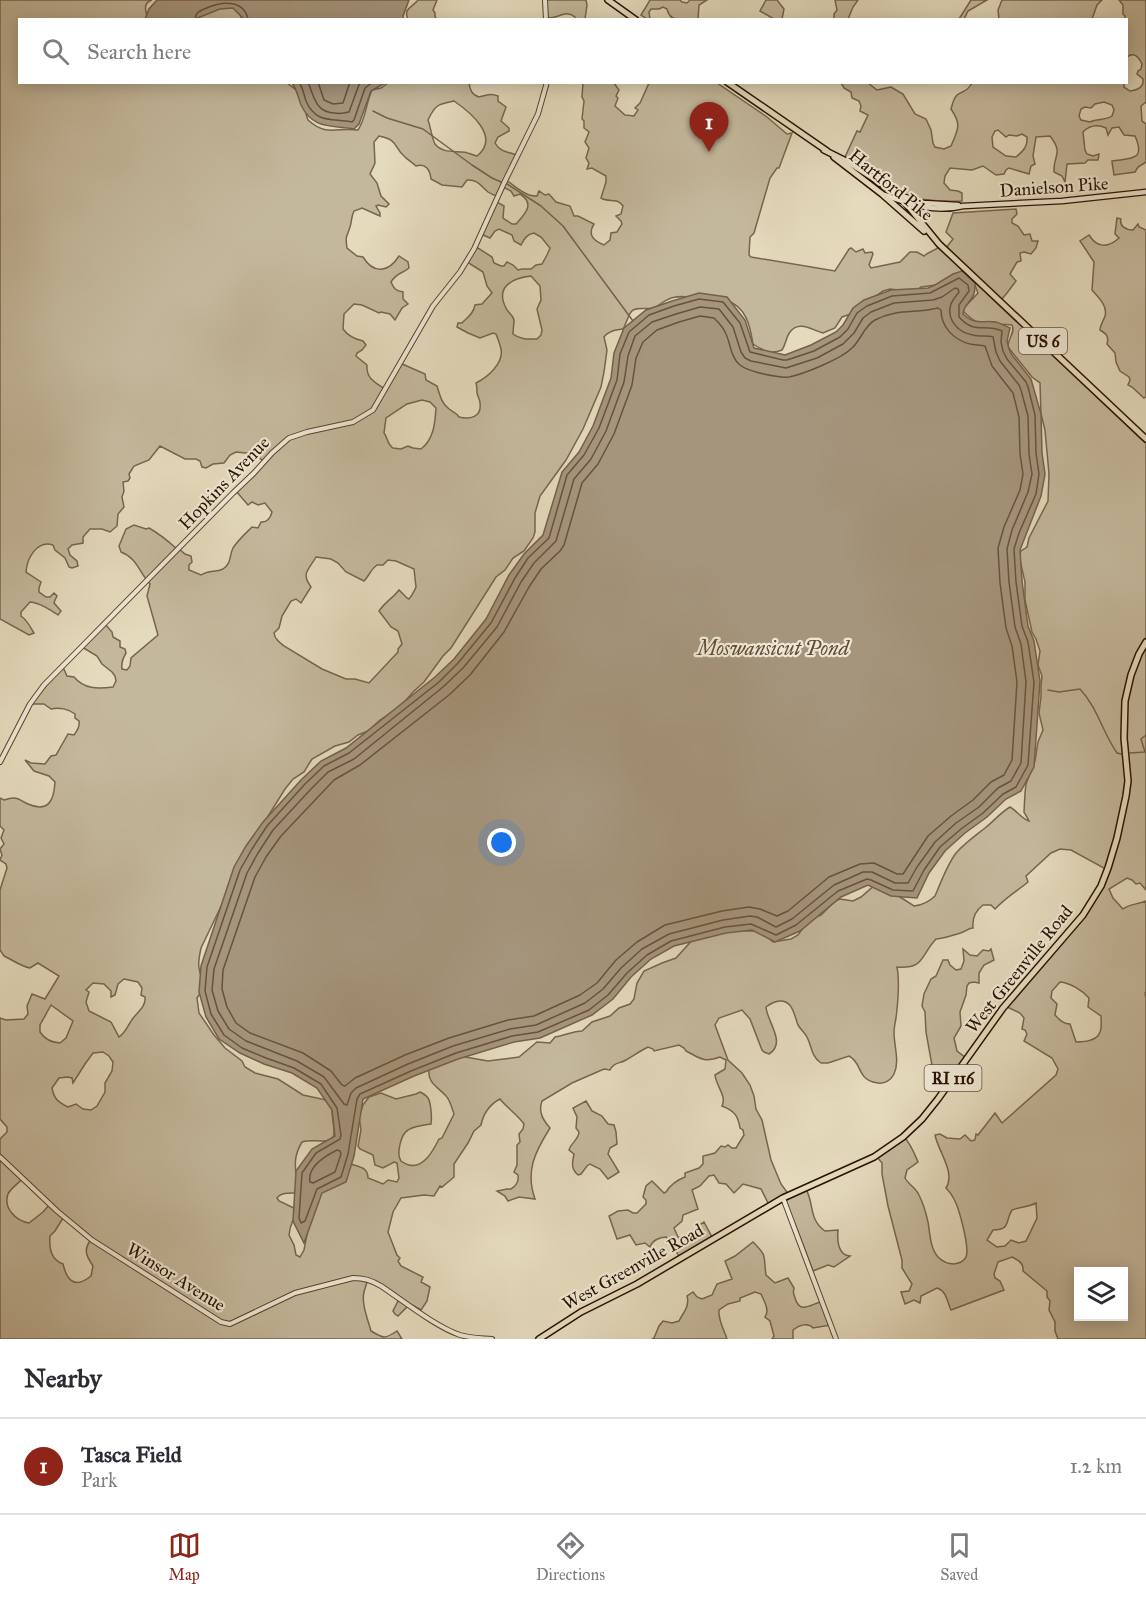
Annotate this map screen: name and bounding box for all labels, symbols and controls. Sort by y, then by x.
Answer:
search box [18,18,1128,84]
icon: search [39,35,72,68]
text: Search here [87,38,191,65]
pin: 1 [690,102,728,152]
street label: Hartford Pike [844,144,938,226]
street label: Danielson Pike [999,172,1109,202]
road number: US 6 [1019,328,1067,354]
street label: Hopkins Avenue [174,432,274,534]
water label: Moswansicut Pond [695,636,850,660]
your location [487,828,516,857]
street label: West Greenville Road [961,901,1077,1037]
road number: RI 116 [924,1065,982,1091]
street label: West Greenville Road [559,1219,707,1315]
street label: Winsor Avenue [123,1238,229,1316]
map controls [1074,1267,1128,1321]
button: layers [1074,1267,1128,1321]
text: Nearby [24,1362,102,1394]
text: Tasca Field [81,1441,182,1468]
text: 1 [40,1454,47,1478]
text: 1.2 km [1070,1454,1122,1478]
text: Park [81,1468,117,1492]
tab: Map [168,1529,201,1584]
tab: Directions [536,1529,605,1584]
tab: Saved [940,1529,978,1584]

